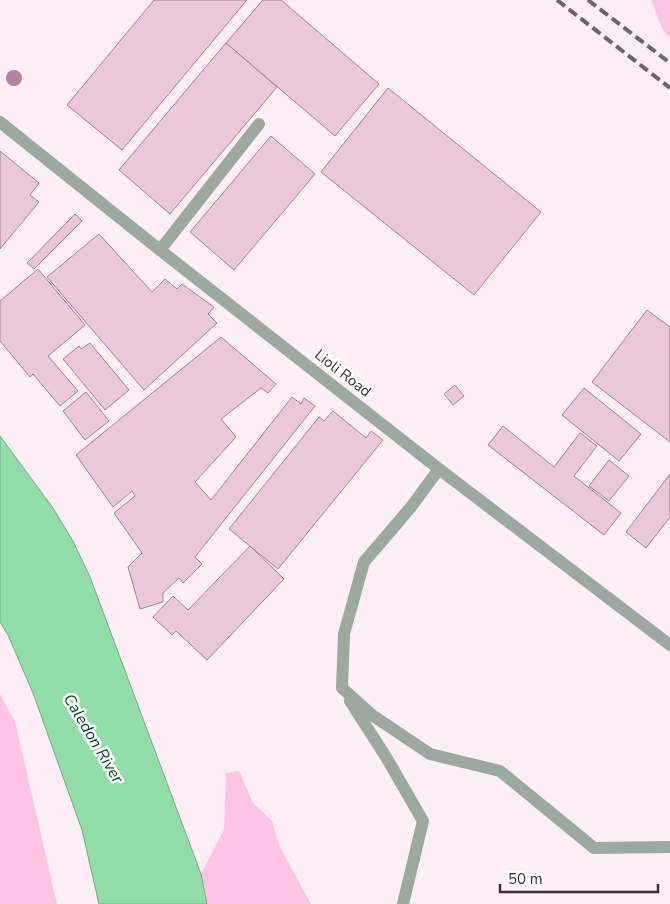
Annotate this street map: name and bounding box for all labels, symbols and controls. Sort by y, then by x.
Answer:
street label: Lioli Road [311,345,375,401]
water label: Caledon River [58,690,129,788]
scale bar [500,862,658,894]
text: 50 m [508,869,543,889]

